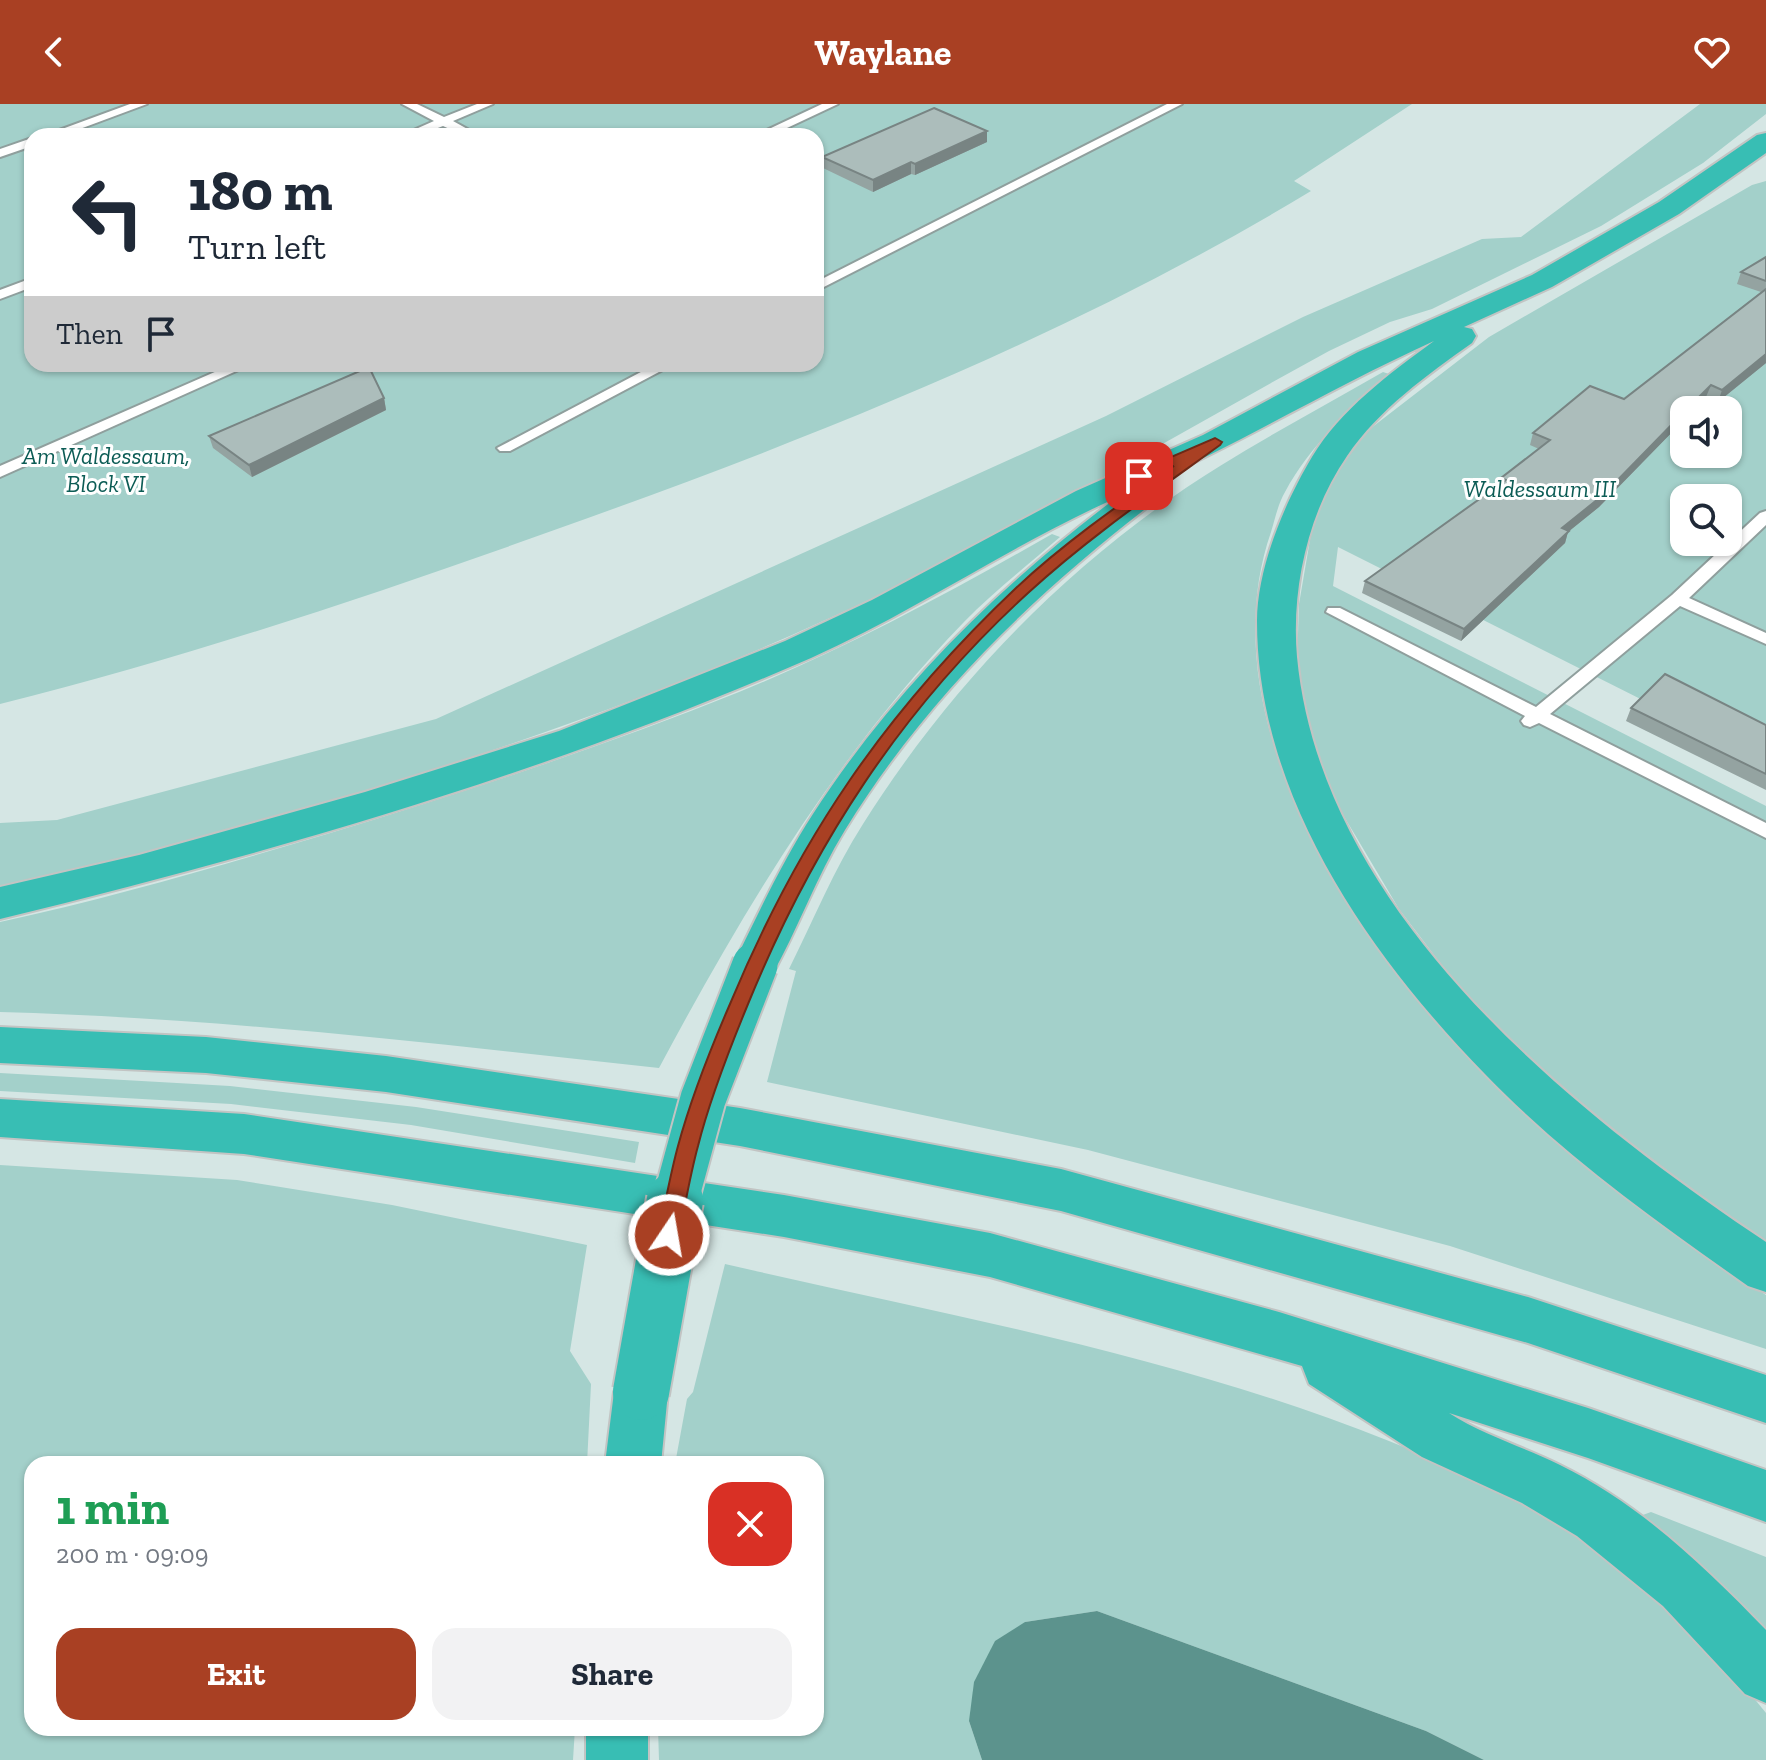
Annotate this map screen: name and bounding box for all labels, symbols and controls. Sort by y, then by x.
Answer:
icon: back [32,30,76,74]
icon: heart [1690,30,1734,74]
text: Waylane [815,31,951,74]
text: 180 m [188,157,333,224]
icon: left [56,160,160,264]
text: Turn left [188,225,326,268]
icon: arrive [139,312,183,356]
text: Then [56,316,123,352]
map controls [1670,396,1742,556]
button: sound [1670,396,1742,468]
park label: Am Waldessaum, Block VI [21,441,190,498]
pin [1105,442,1173,510]
icon: arrive [1117,454,1161,498]
park label: Waldessaum III [1464,474,1617,503]
button: search [1670,484,1742,556]
position arrow [627,1193,711,1277]
text: 1 min [56,1479,169,1536]
button: close [708,1482,792,1566]
text: 200 m · 09:09 [56,1538,209,1570]
button: Exit [56,1628,416,1720]
button: Share [432,1628,792,1720]

